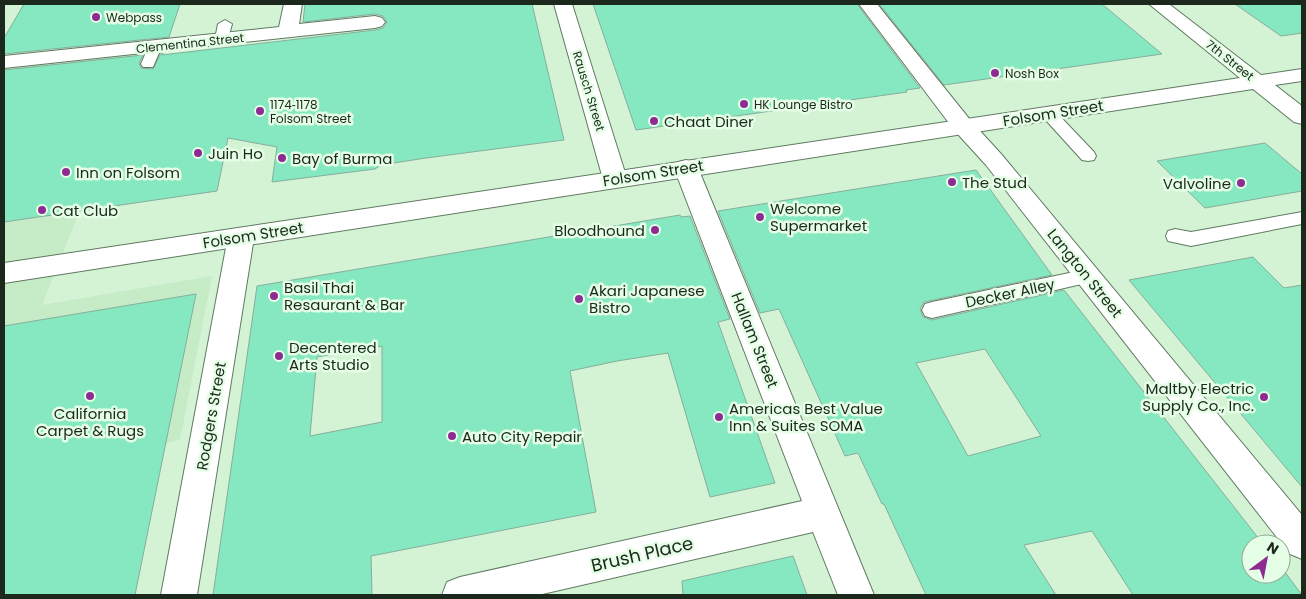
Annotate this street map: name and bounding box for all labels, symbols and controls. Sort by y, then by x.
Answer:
place label: Webpass [106,9,162,26]
marker: Webpass [90,11,102,23]
street label: Clementina Street [135,29,245,57]
street label: 7th Street [1202,36,1258,84]
street label: Rausch Street [569,49,609,133]
place label: Nosh Box [1005,65,1059,82]
marker: Nosh Box [989,67,1001,79]
street label: Folsom Street [1001,95,1105,131]
place label: 1174‐1178 Folsom Street [270,96,351,127]
place label: HK Lounge Bistro [754,96,853,113]
marker: HK Lounge Bistro [738,98,750,110]
marker: 1174‐1178 Folsom Street [254,105,266,117]
place label: Chaat Diner [664,111,754,132]
marker: Chaat Diner [648,115,660,127]
place label: Juin Ho [208,143,263,164]
marker: Juin Ho [192,147,204,159]
place label: Bay of Burma [292,148,392,169]
marker: Bay of Burma [276,152,288,164]
street label: Folsom Street [601,155,705,191]
place label: Inn on Folsom [76,162,180,183]
marker: Inn on Folsom [60,166,72,178]
place label: The Stud [962,172,1027,193]
place label: Valvoline [1163,173,1231,194]
marker: The Stud [946,176,958,188]
marker: Valvoline [1235,177,1247,189]
place label: Welcome Supermarket [770,198,867,236]
place label: Cat Club [52,200,118,221]
marker: Cat Club [36,204,48,216]
marker: Welcome Supermarket [754,211,766,223]
street label: Folsom Street [201,217,305,253]
place label: Bloodhound [554,220,645,241]
marker: Bloodhound [649,224,661,236]
street label: Langton Street [1043,224,1127,322]
street label: Decker Alley [963,273,1057,313]
place label: Basil Thai Resaurant & Bar [284,277,405,315]
place label: Akari Japanese Bistro [589,280,705,318]
street label: Hallam Street [726,289,784,391]
marker: Basil Thai Resaurant & Bar [268,290,280,302]
marker: Akari Japanese Bistro [573,293,585,305]
place label: Decentered Arts Studio [289,337,377,375]
marker: Decentered Arts Studio [273,350,285,362]
street label: Rodgers Street [191,360,231,472]
place label: Maltby Electric Supply Co., Inc. [1142,378,1254,416]
marker: California Carpet & Rugs [84,390,96,402]
marker: Maltby Electric Supply Co., Inc. [1258,391,1270,403]
place label: Americas Best Value Inn & Suites SOMA [729,398,883,436]
place label: California Carpet & Rugs [36,403,144,441]
marker: Americas Best Value Inn & Suites SOMA [713,411,725,423]
place label: Auto City Repair [462,426,582,447]
marker: Auto City Repair [446,430,458,442]
street label: Brush Place [588,530,696,578]
north arrow [1241,534,1291,584]
text: N [1263,537,1283,559]

